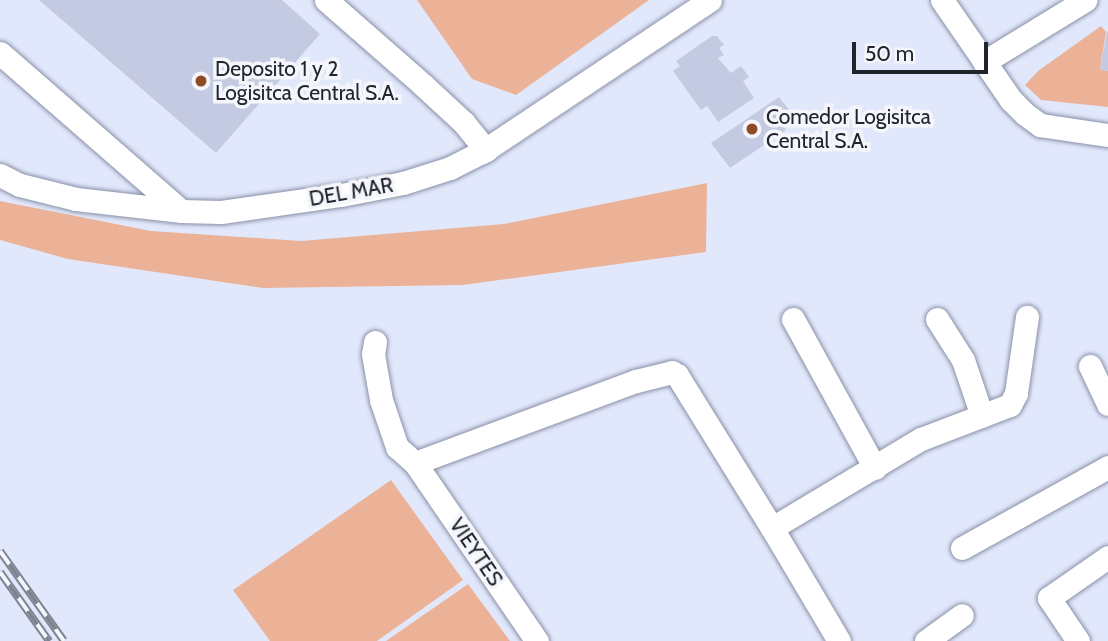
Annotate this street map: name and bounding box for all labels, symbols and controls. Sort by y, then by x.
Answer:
scale bar [856,28,992,72]
text: 50 m [865,41,914,66]
place label: Deposito 1 y 2 Logisitca Central S.A. [215,56,399,106]
marker: Deposito 1 y 2 Logisitca Central S.A. [193,73,209,89]
place label: Comedor Logisitca Central S.A. [766,104,931,154]
marker: Comedor Logisitca Central S.A. [744,121,760,137]
street label: DEL MAR [307,172,395,212]
street label: VIEYTES [444,513,508,591]

